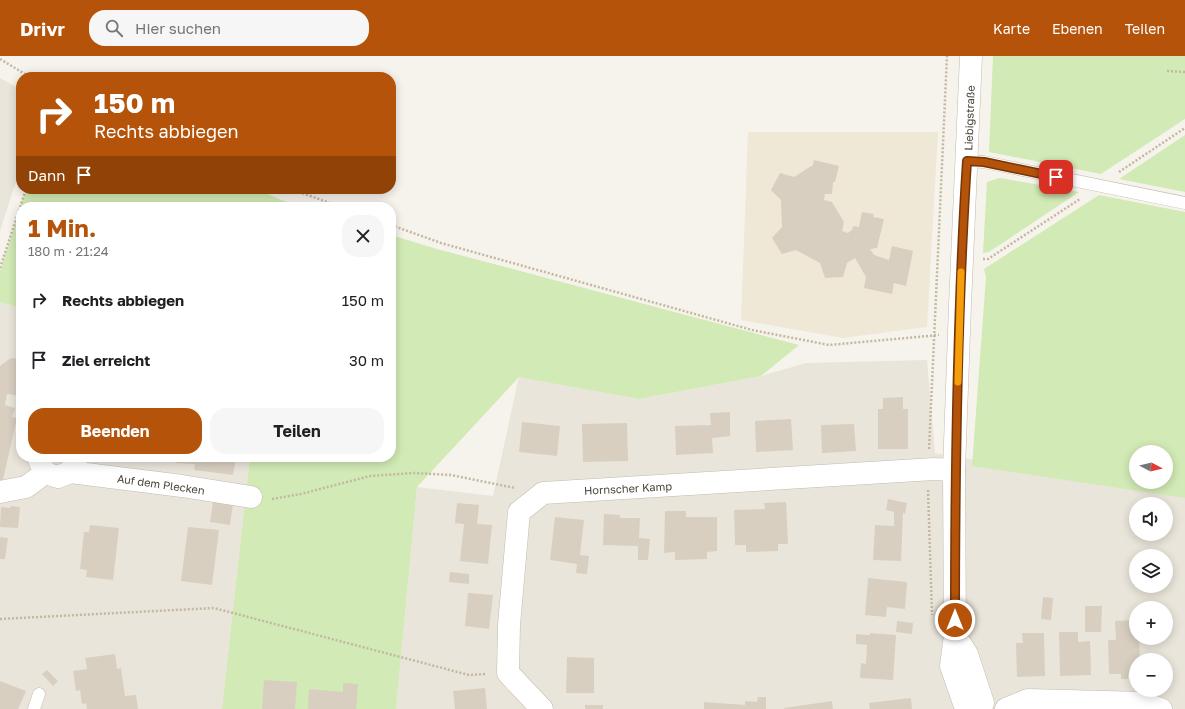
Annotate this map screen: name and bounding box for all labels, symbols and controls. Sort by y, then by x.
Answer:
search box [89,10,369,46]
text: Drivr [20,17,65,40]
icon: search [103,17,125,39]
text: Hier suchen [135,19,221,37]
text: Karte [993,20,1030,37]
text: Ebenen [1052,20,1103,37]
text: Teilen [1125,20,1165,37]
street label: Liebigstraße [961,85,977,151]
text: 150 m [94,86,175,119]
icon: right [28,88,80,140]
text: Rechts abbiegen [94,120,239,142]
pin [1039,160,1073,194]
icon: arrive [73,164,95,186]
text: Dann [28,166,65,184]
icon: arrive [1045,166,1067,188]
text: 1 Min. [28,213,97,242]
button: close [342,215,384,257]
text: 180 m · 21:24 [28,243,109,259]
icon: right [28,289,50,311]
text: Rechts abbiegen [62,291,184,309]
text: 150 m [342,291,384,309]
icon: arrive [28,349,50,371]
text: Ziel erreicht [62,351,150,369]
text: 30 m [349,351,384,369]
button: Beenden [28,408,202,454]
button: Teilen [210,408,384,454]
north arrow [1129,445,1173,489]
map controls [1129,445,1173,697]
street label: Auf dem Plecken [116,471,206,497]
street label: Hornscher Kamp [584,479,673,497]
button: sound [1129,497,1173,541]
button: layers [1129,549,1173,593]
position arrow [934,599,976,641]
button: + [1129,601,1173,645]
button: − [1129,653,1173,697]

